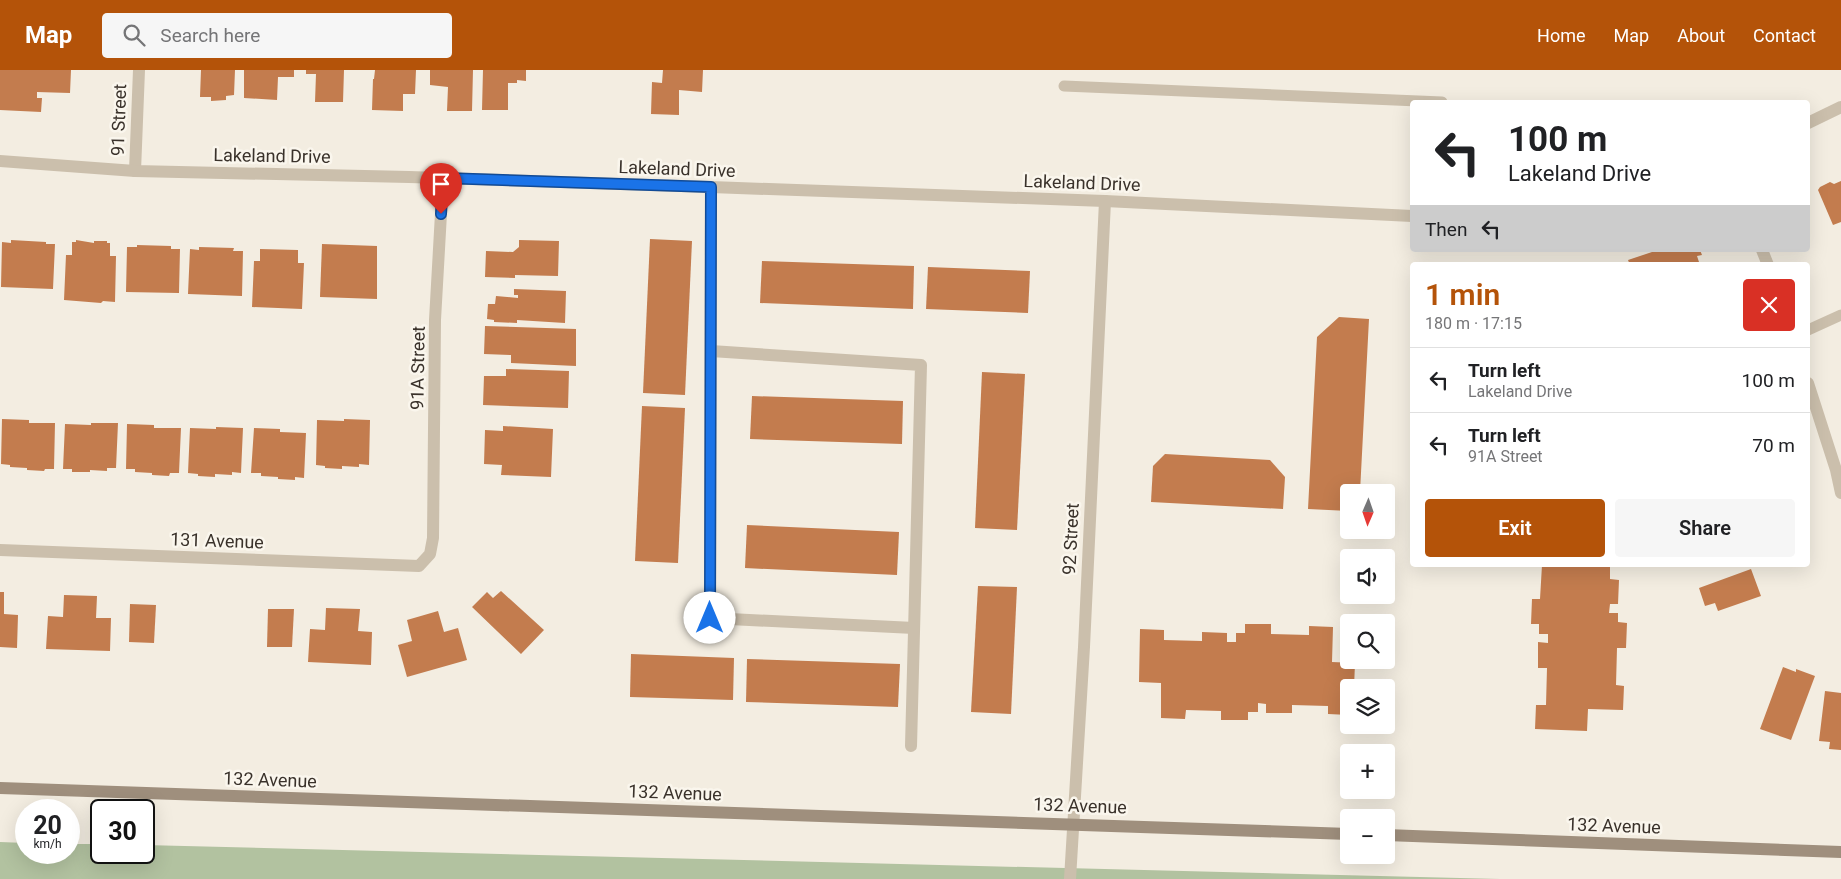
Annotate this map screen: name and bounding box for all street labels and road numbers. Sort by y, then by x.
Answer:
street label: 91 Street [107,83,130,156]
street label: Lakeland Drive [213,144,331,167]
street label: Lakeland Drive [618,156,736,181]
street label: Lakeland Drive [1023,170,1141,195]
street label: 91A Street [406,326,429,410]
street label: 92 Street [1058,502,1083,576]
street label: 131 Avenue [170,528,264,553]
street label: 132 Avenue [223,767,317,792]
street label: 132 Avenue [628,780,722,805]
street label: 132 Avenue [1033,793,1127,818]
street label: 132 Avenue [1567,813,1661,838]

